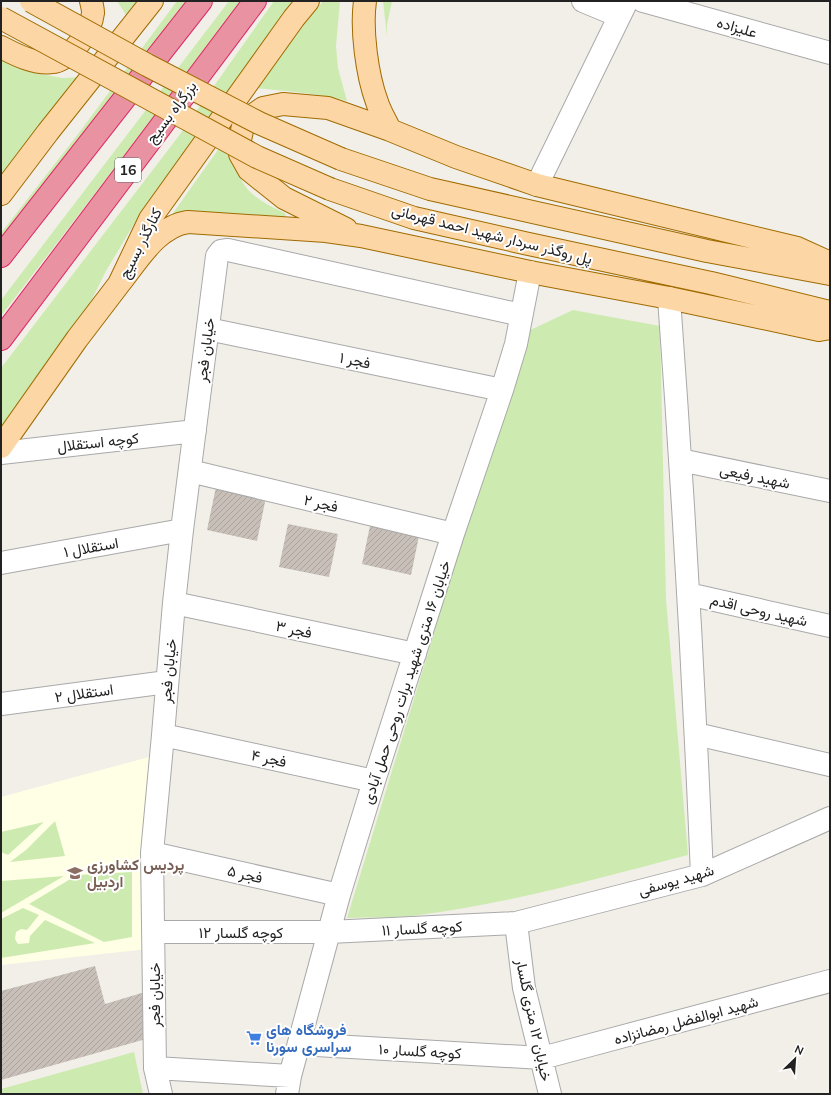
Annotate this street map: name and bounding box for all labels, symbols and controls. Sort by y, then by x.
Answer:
street label: علیزاده [715,12,759,42]
street label: بزرگراه بسیج [141,77,202,148]
road number: 16 [115,158,141,182]
street label: پل روگذر سردار شهید احمد قهرمانی [389,200,594,269]
street label: کنارگذر بسیج [114,204,168,282]
street label: خیابان فجر [192,317,218,384]
street label: فجر ۱ [338,347,372,373]
street label: کوچه استقلال [56,428,140,457]
street label: شهید رفیعی [718,459,792,494]
street label: فجر ۲ [302,490,340,516]
street label: استقلال ۱ [62,533,120,561]
street label: خیابان ۱۶ متری شهید برات روحی حمل آبادی [358,558,455,806]
street label: شهید روحی اقدم [708,590,810,631]
street label: فجر ۳ [274,616,314,642]
street label: خیابان فجر [156,638,180,705]
street label: استقلال ۲ [54,679,114,707]
street label: فجر ۴ [250,745,288,771]
place label: پردیس کشاورزی اردبیل [87,855,184,891]
street label: شهید یوسفی [636,860,716,901]
street label: فجر ۵ [225,861,265,887]
school or university icon: پردیس کشاورزی اردبیل [66,864,84,882]
street label: کوچه گلسار ۱۱ [381,916,463,941]
street label: کوچه گلسار ۱۲ [199,923,284,943]
street label: خیابان ۱۲ متری گلسار [511,956,556,1083]
street label: خیابان فجر [145,963,164,1028]
street label: شهید ابوالفضل رمضانزاده [612,992,760,1048]
place label: فروشگاه های سراسری سورنا [266,1020,351,1056]
supermarket icon: فروشگاه های سراسری سورنا [245,1029,263,1047]
street label: کوچه گلسار ۱۰ [378,1039,462,1064]
north arrow [775,1039,815,1079]
text: N [793,1042,806,1058]

